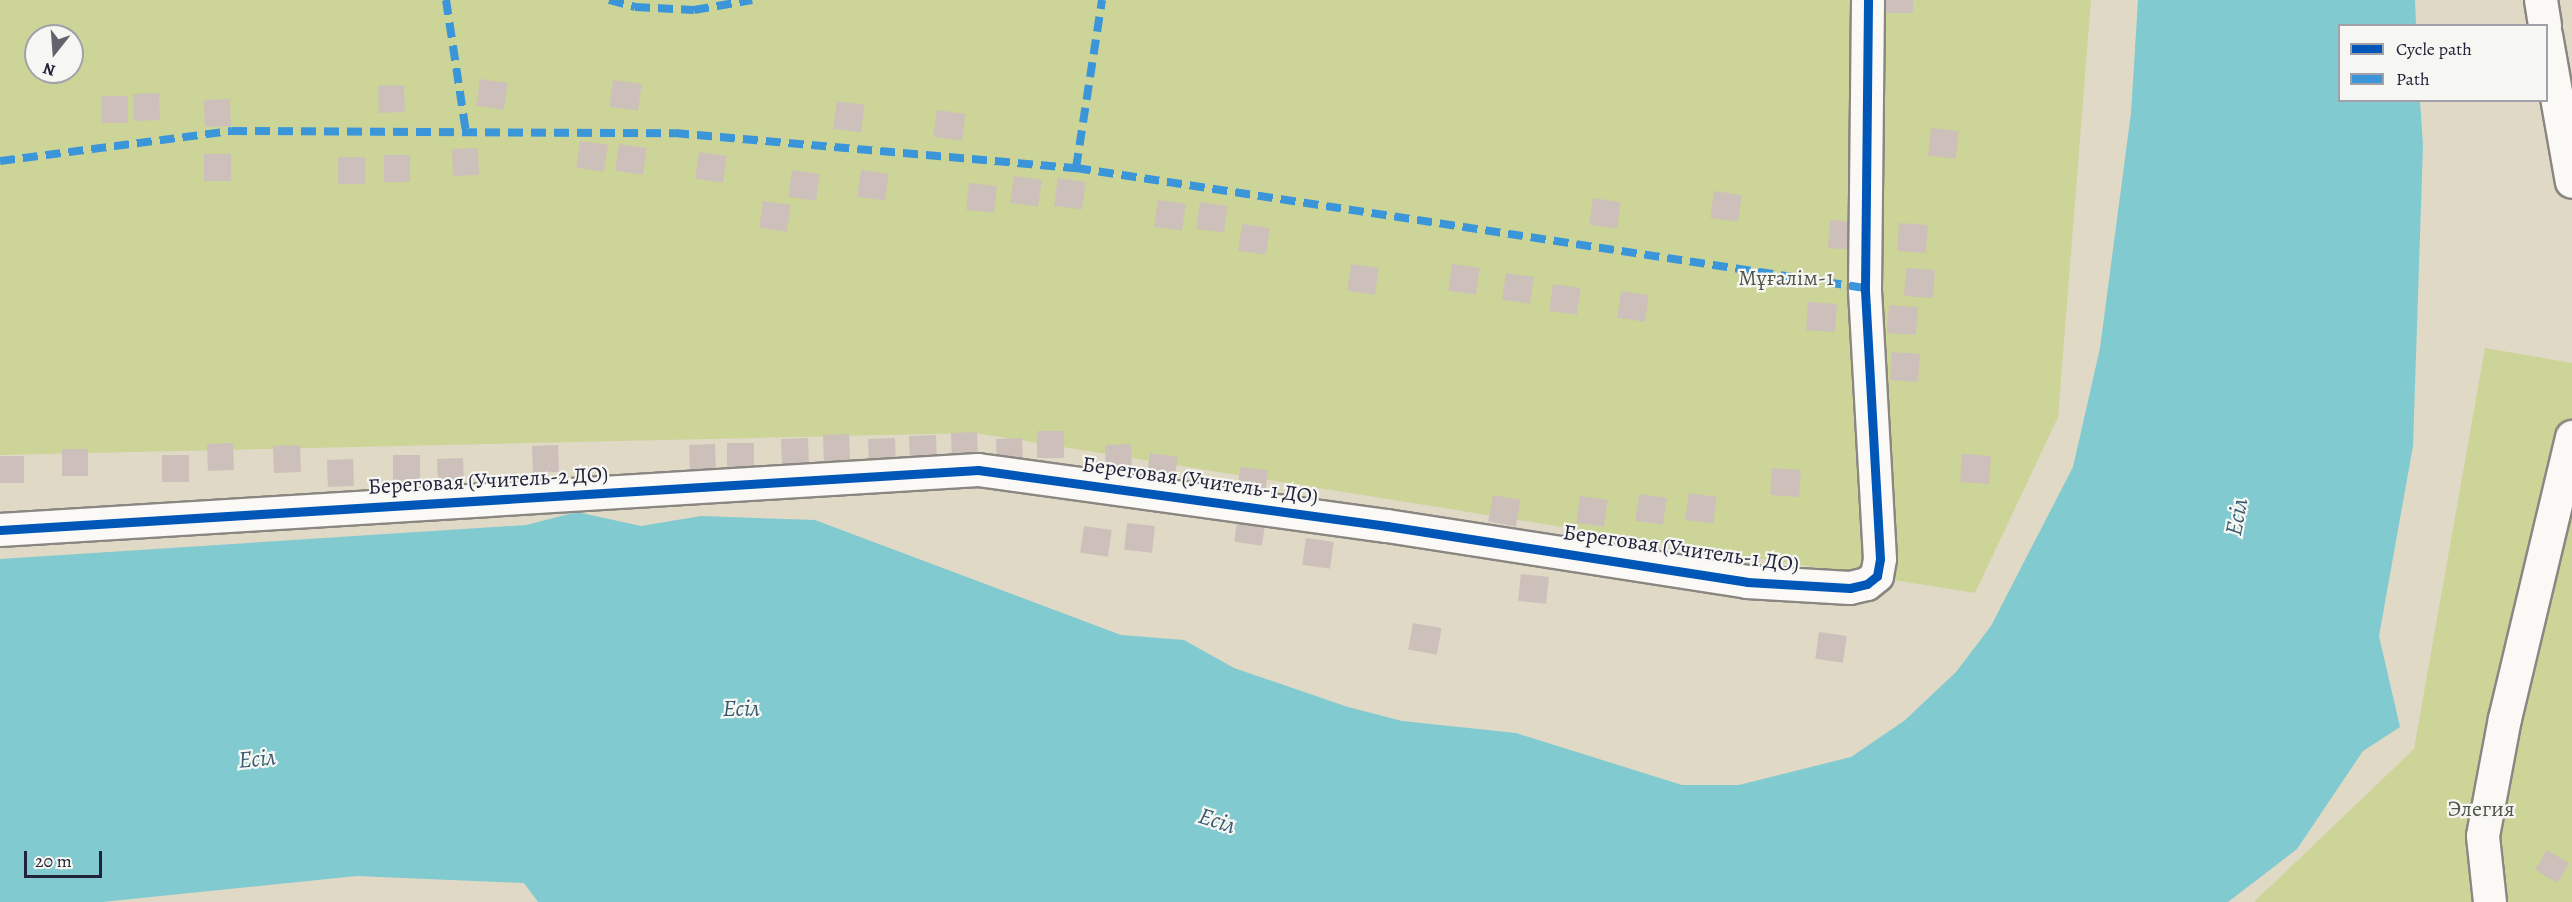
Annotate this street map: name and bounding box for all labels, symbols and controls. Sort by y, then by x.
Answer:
north arrow [24,24,84,84]
legend [2338,24,2548,102]
text: Cycle path [2396,37,2472,61]
text: N [41,57,58,82]
text: Path [2396,67,2430,91]
park label: Мұғалім-1 [1738,266,1834,292]
street label: Береговая (Учитель-1 ДО) [1080,451,1320,511]
street label: Береговая (Учитель-2 ДО) [367,462,609,500]
water label: Есіл [2219,496,2255,538]
street label: Береговая (Учитель-1 ДО) [1561,519,1801,579]
water label: Есіл [722,695,760,723]
water label: Есіл [237,743,277,775]
park label: Элегия [2447,797,2515,823]
water label: Есіл [1195,802,1239,840]
scale bar [27,839,105,877]
text: 20 m [35,849,72,873]

